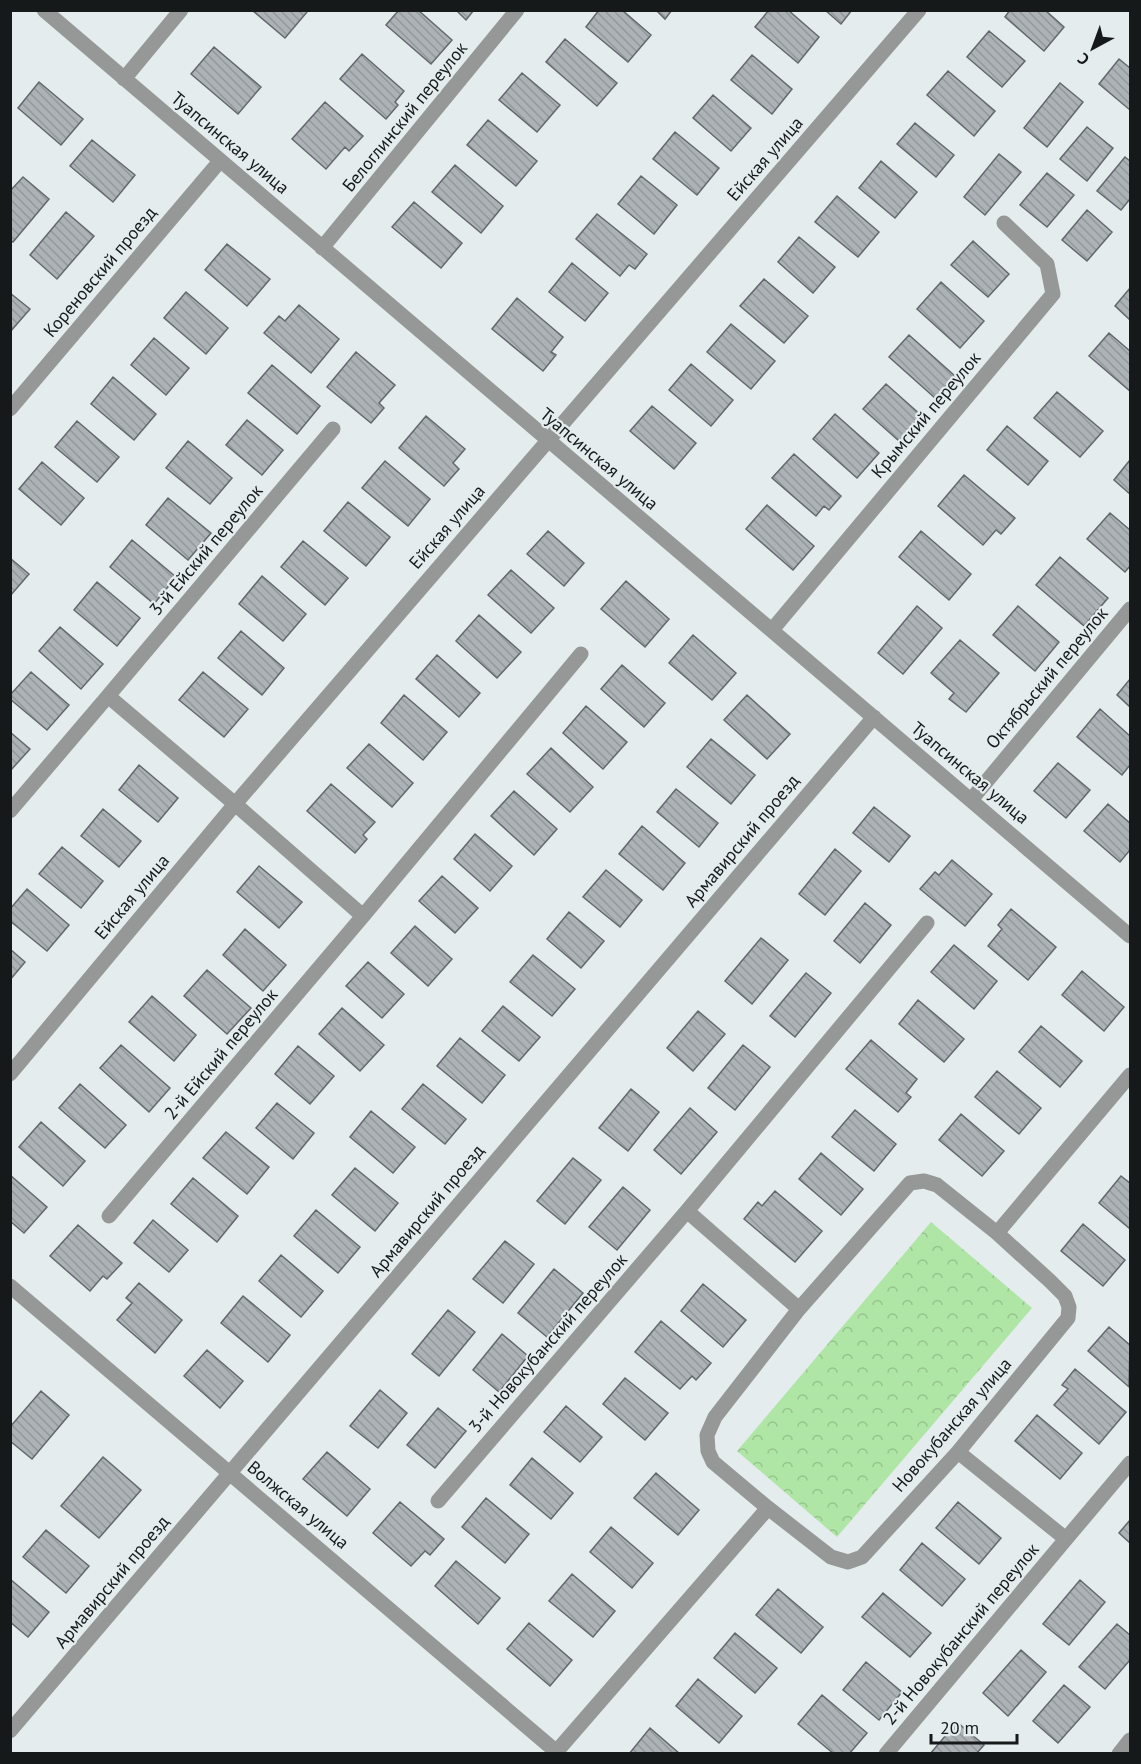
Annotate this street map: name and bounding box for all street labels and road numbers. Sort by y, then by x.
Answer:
street label: Белоглинский переулок [337,37,472,196]
street label: Туапсинская улица [167,87,294,199]
street label: Ейская улица [722,112,808,206]
street label: Кореновский проезд [38,201,161,342]
street label: Крымский переулок [866,346,986,483]
street label: Туапсинская улица [536,403,663,515]
street label: 3-й Ейский переулок [144,479,268,620]
street label: Ейская улица [404,480,490,574]
street label: Октябрьский переулок [981,602,1113,753]
street label: Туапсинская улица [907,717,1034,829]
street label: Армавирский проезд [679,769,804,912]
street label: Ейская улица [89,849,174,944]
street label: 2-й Ейский переулок [159,983,283,1124]
street label: Армавирский проезд [364,1139,489,1282]
street label: 3-й Новокубанский переулок [463,1248,632,1437]
street label: Новокубанская улица [887,1353,1016,1497]
street label: Волжская улица [243,1455,354,1554]
street label: Армавирский проезд [49,1510,174,1653]
street label: 2-й Новокубанский переулок [878,1538,1044,1729]

